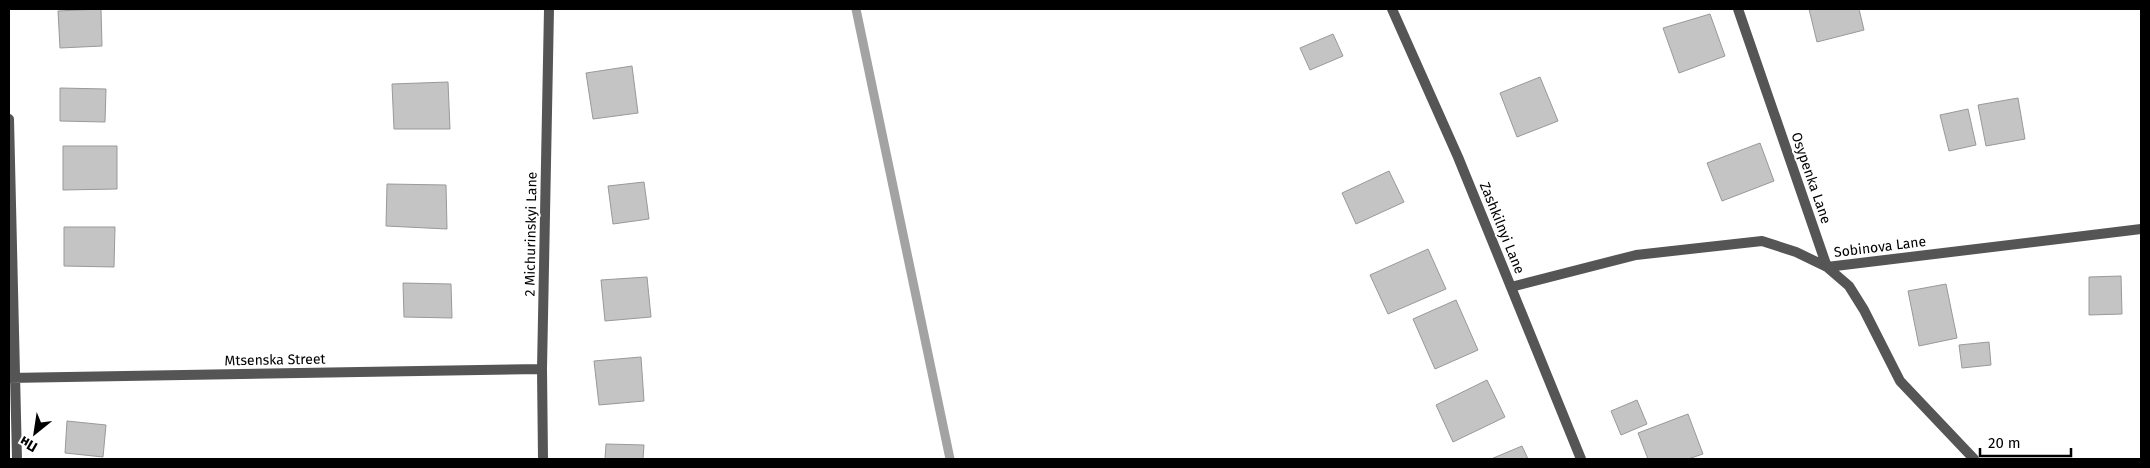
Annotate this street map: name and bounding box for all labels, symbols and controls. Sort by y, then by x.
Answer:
street label: Osypenka Lane [1787,130,1835,226]
street label: 2 Michurinskyi Lane [521,172,541,296]
street label: Zashkilnyi Lane [1476,180,1528,276]
street label: Sobinova Lane [1833,233,1927,261]
street label: Mtsenska Street [224,351,327,369]
north arrow [10,408,60,458]
scale bar [1980,426,2071,458]
text: Пн [17,432,41,456]
text: 20 m [1988,434,2021,452]

